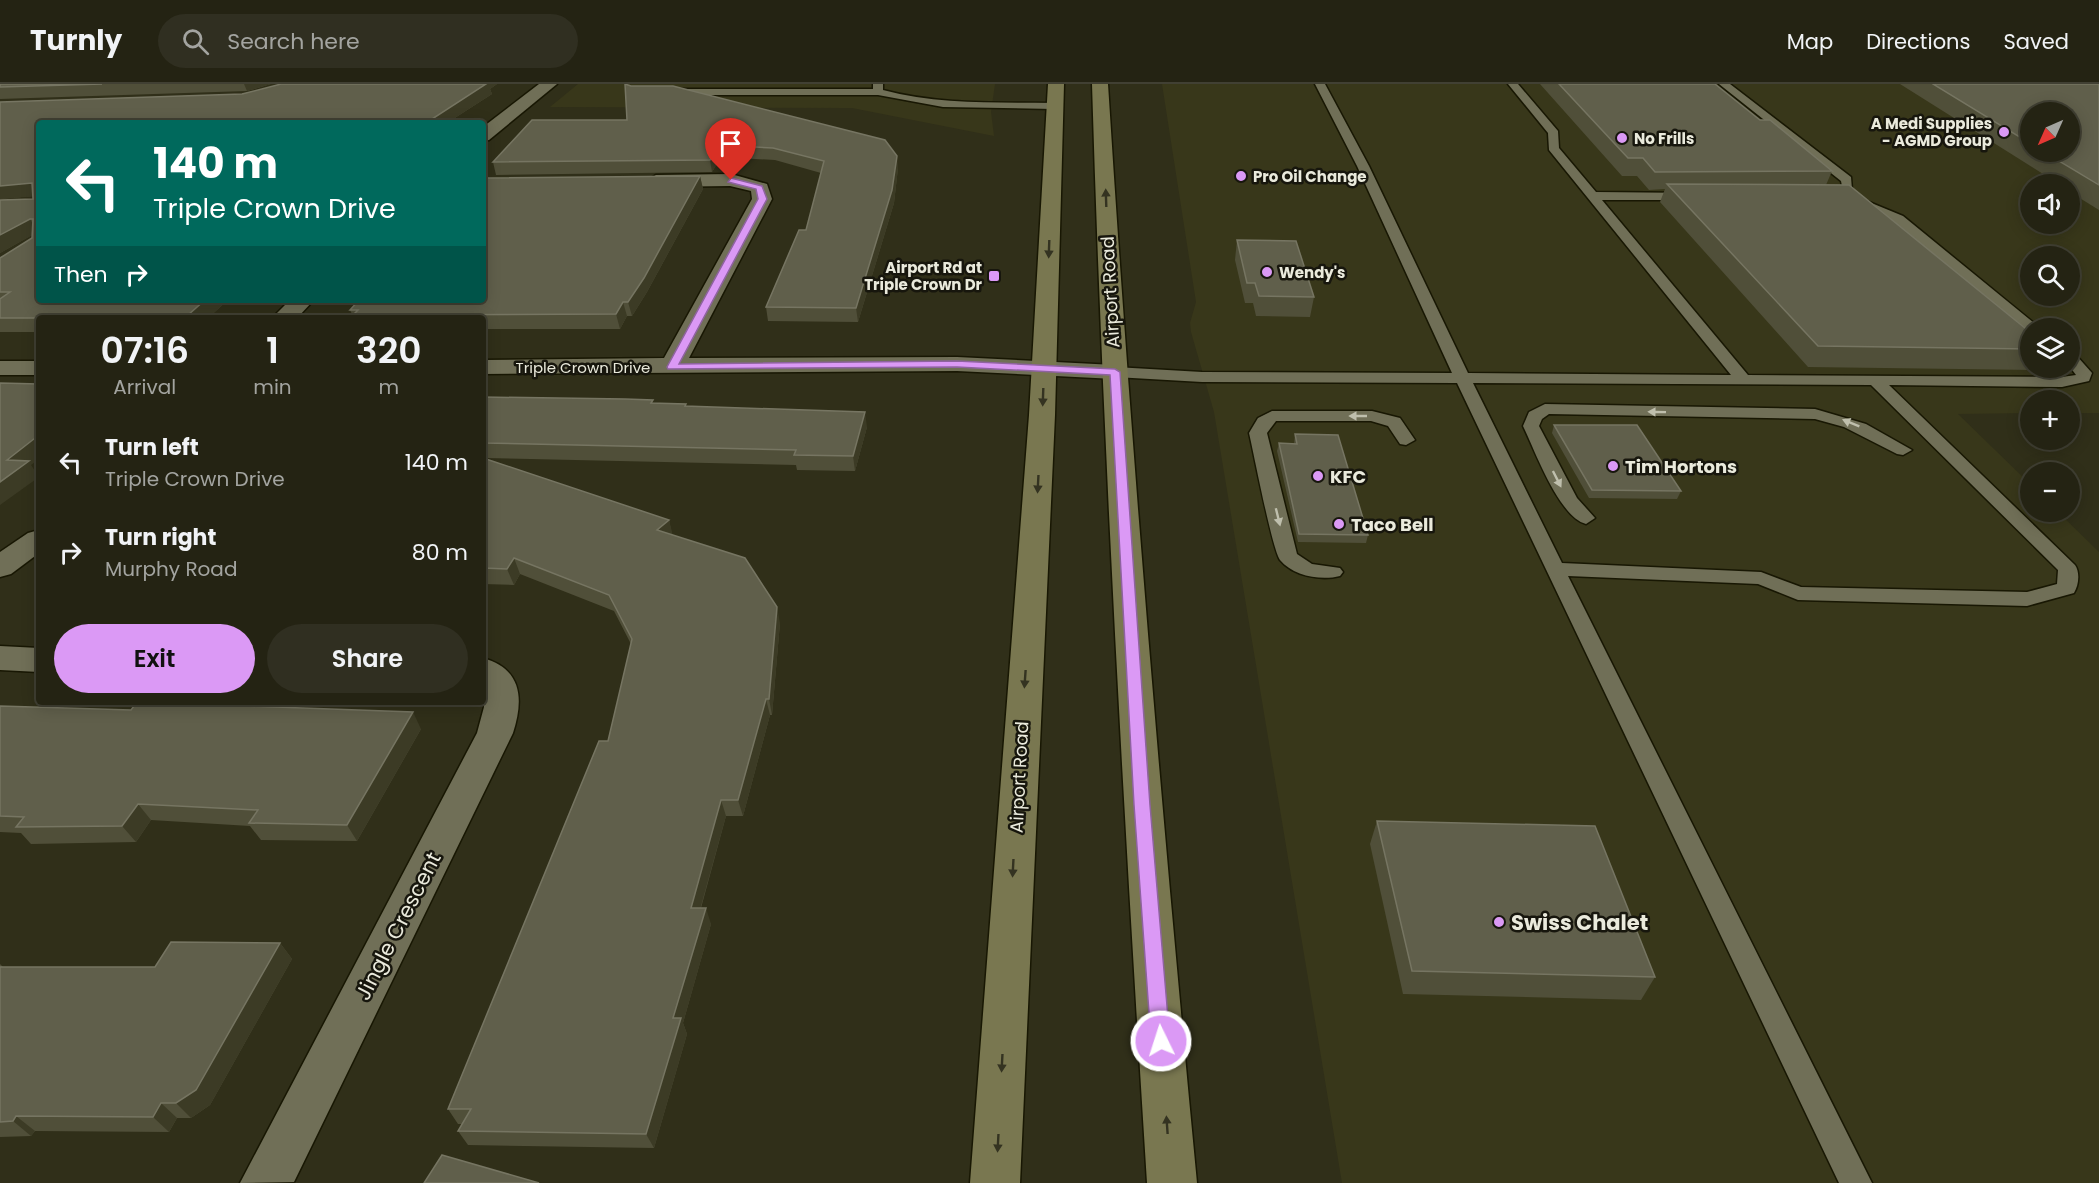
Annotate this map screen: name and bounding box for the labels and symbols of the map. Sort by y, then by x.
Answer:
north arrow [2020,102,2080,162]
place label: A Medi Supplies - AGMD Group [1871,113,1992,151]
pin [705,118,756,180]
marker: A Medi Supplies - AGMD Group [1997,125,2011,139]
place label: No Frills [1634,128,1694,149]
marker: No Frills [1615,131,1629,145]
place label: Pro Oil Change [1253,166,1367,187]
marker: Pro Oil Change [1234,169,1248,183]
one-way arrow [1101,188,1110,207]
street label: Airport Road [1095,236,1125,348]
one-way arrow [1045,239,1054,258]
place label: Airport Rd at Triple Crown Dr [864,257,983,295]
place label: Wendy's [1279,262,1345,283]
marker: Wendy's [1260,265,1274,279]
marker: Airport Rd at Triple Crown Dr [987,269,1001,283]
street label: Triple Crown Drive [516,357,650,378]
one-way arrow [1038,388,1047,407]
one-way arrow [1648,407,1667,417]
one-way arrow [1348,411,1367,421]
one-way arrow [1842,418,1860,427]
place label: Tim Hortons [1625,454,1737,479]
marker: Tim Hortons [1606,459,1620,473]
place label: KFC [1330,464,1366,489]
marker: KFC [1311,469,1325,483]
one-way arrow [1553,470,1562,487]
one-way arrow [1033,474,1043,493]
one-way arrow [1274,508,1284,526]
place label: Taco Bell [1351,512,1434,537]
marker: Taco Bell [1332,517,1346,531]
one-way arrow [1020,669,1030,688]
street label: Airport Road [1004,721,1034,833]
street label: Jingle Crescent [348,847,448,1005]
one-way arrow [1009,859,1018,878]
place label: Swiss Chalet [1511,908,1648,937]
marker: Swiss Chalet [1492,915,1506,929]
position arrow [1129,1009,1193,1073]
one-way arrow [998,1054,1007,1073]
one-way arrow [1163,1115,1172,1134]
one-way arrow [993,1134,1002,1153]

